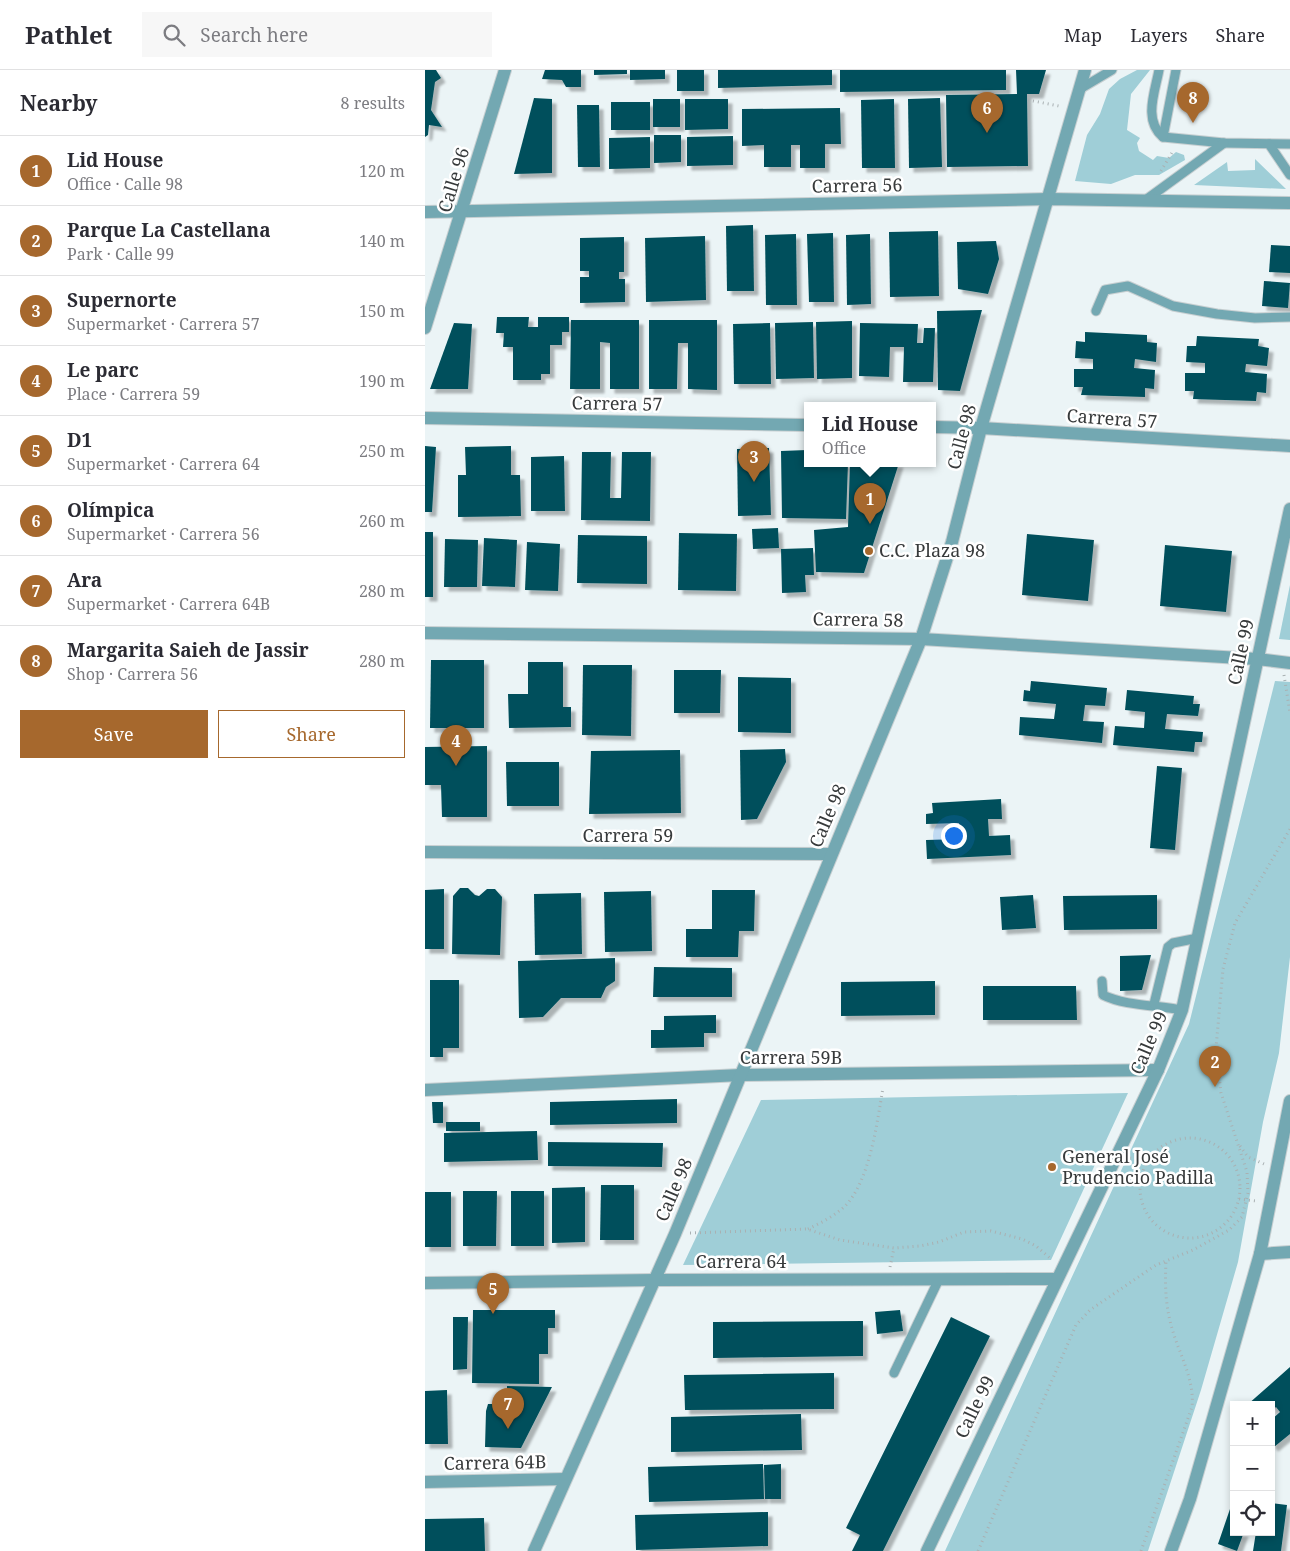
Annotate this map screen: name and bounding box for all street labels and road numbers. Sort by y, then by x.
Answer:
street label: Calle 96 [432,144,474,215]
street label: Carrera 56 [811,172,903,198]
street label: Carrera 57 [571,390,663,416]
street label: Calle 98 [941,401,981,472]
street label: Carrera 57 [1066,403,1158,433]
street label: Carrera 58 [812,606,904,632]
street label: Calle 99 [1221,617,1259,687]
street label: Calle 98 [803,780,851,851]
street label: Carrera 59 [583,823,673,847]
street label: Calle 99 [1124,1007,1172,1078]
street label: Carrera 59B [740,1045,842,1069]
street label: Calle 98 [649,1154,697,1225]
street label: Carrera 64 [696,1249,786,1273]
street label: Calle 99 [949,1371,1000,1442]
street label: Carrera 64B [443,1449,546,1475]

